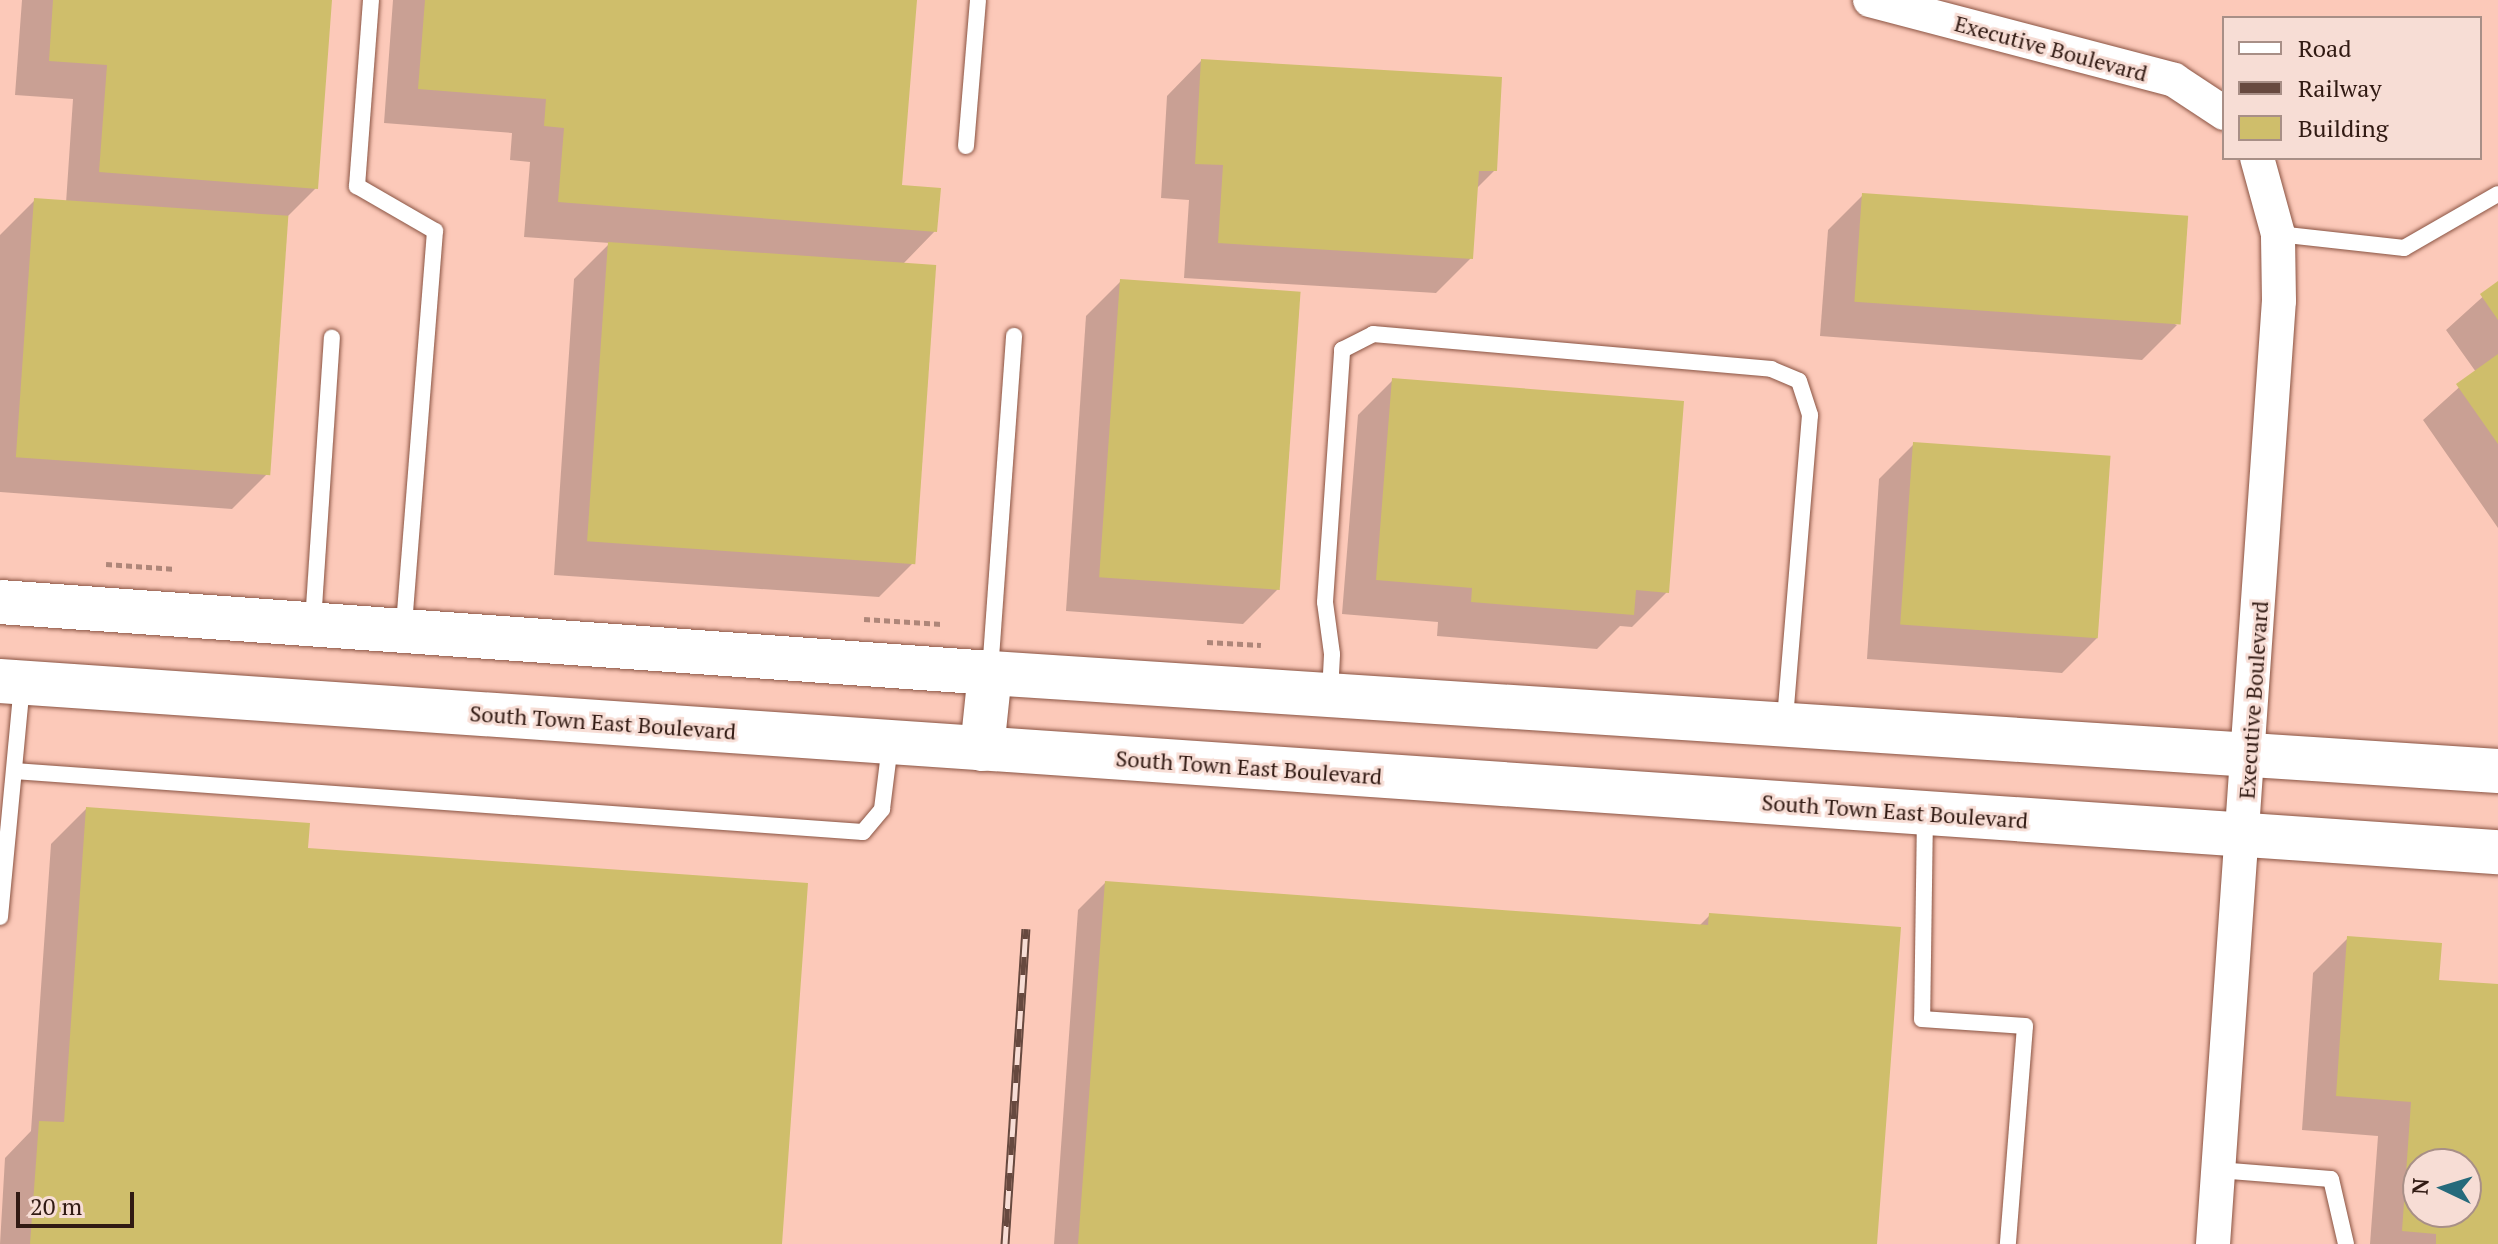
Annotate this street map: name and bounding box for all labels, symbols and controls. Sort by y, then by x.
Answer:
street label: Executive Boulevard [1952,10,2150,86]
legend [2222,16,2482,160]
text: Road [2298,32,2352,64]
text: Railway [2298,72,2382,104]
text: Building [2298,112,2388,144]
street label: Executive Boulevard [2233,600,2273,800]
street label: South Town East Boulevard [469,700,737,744]
street label: South Town East Boulevard [1115,745,1383,789]
street label: South Town East Boulevard [1761,789,2029,833]
north arrow [2402,1148,2482,1228]
scale bar [20,1176,138,1226]
text: N [2405,1177,2435,1196]
text: 20 m [30,1190,82,1222]

